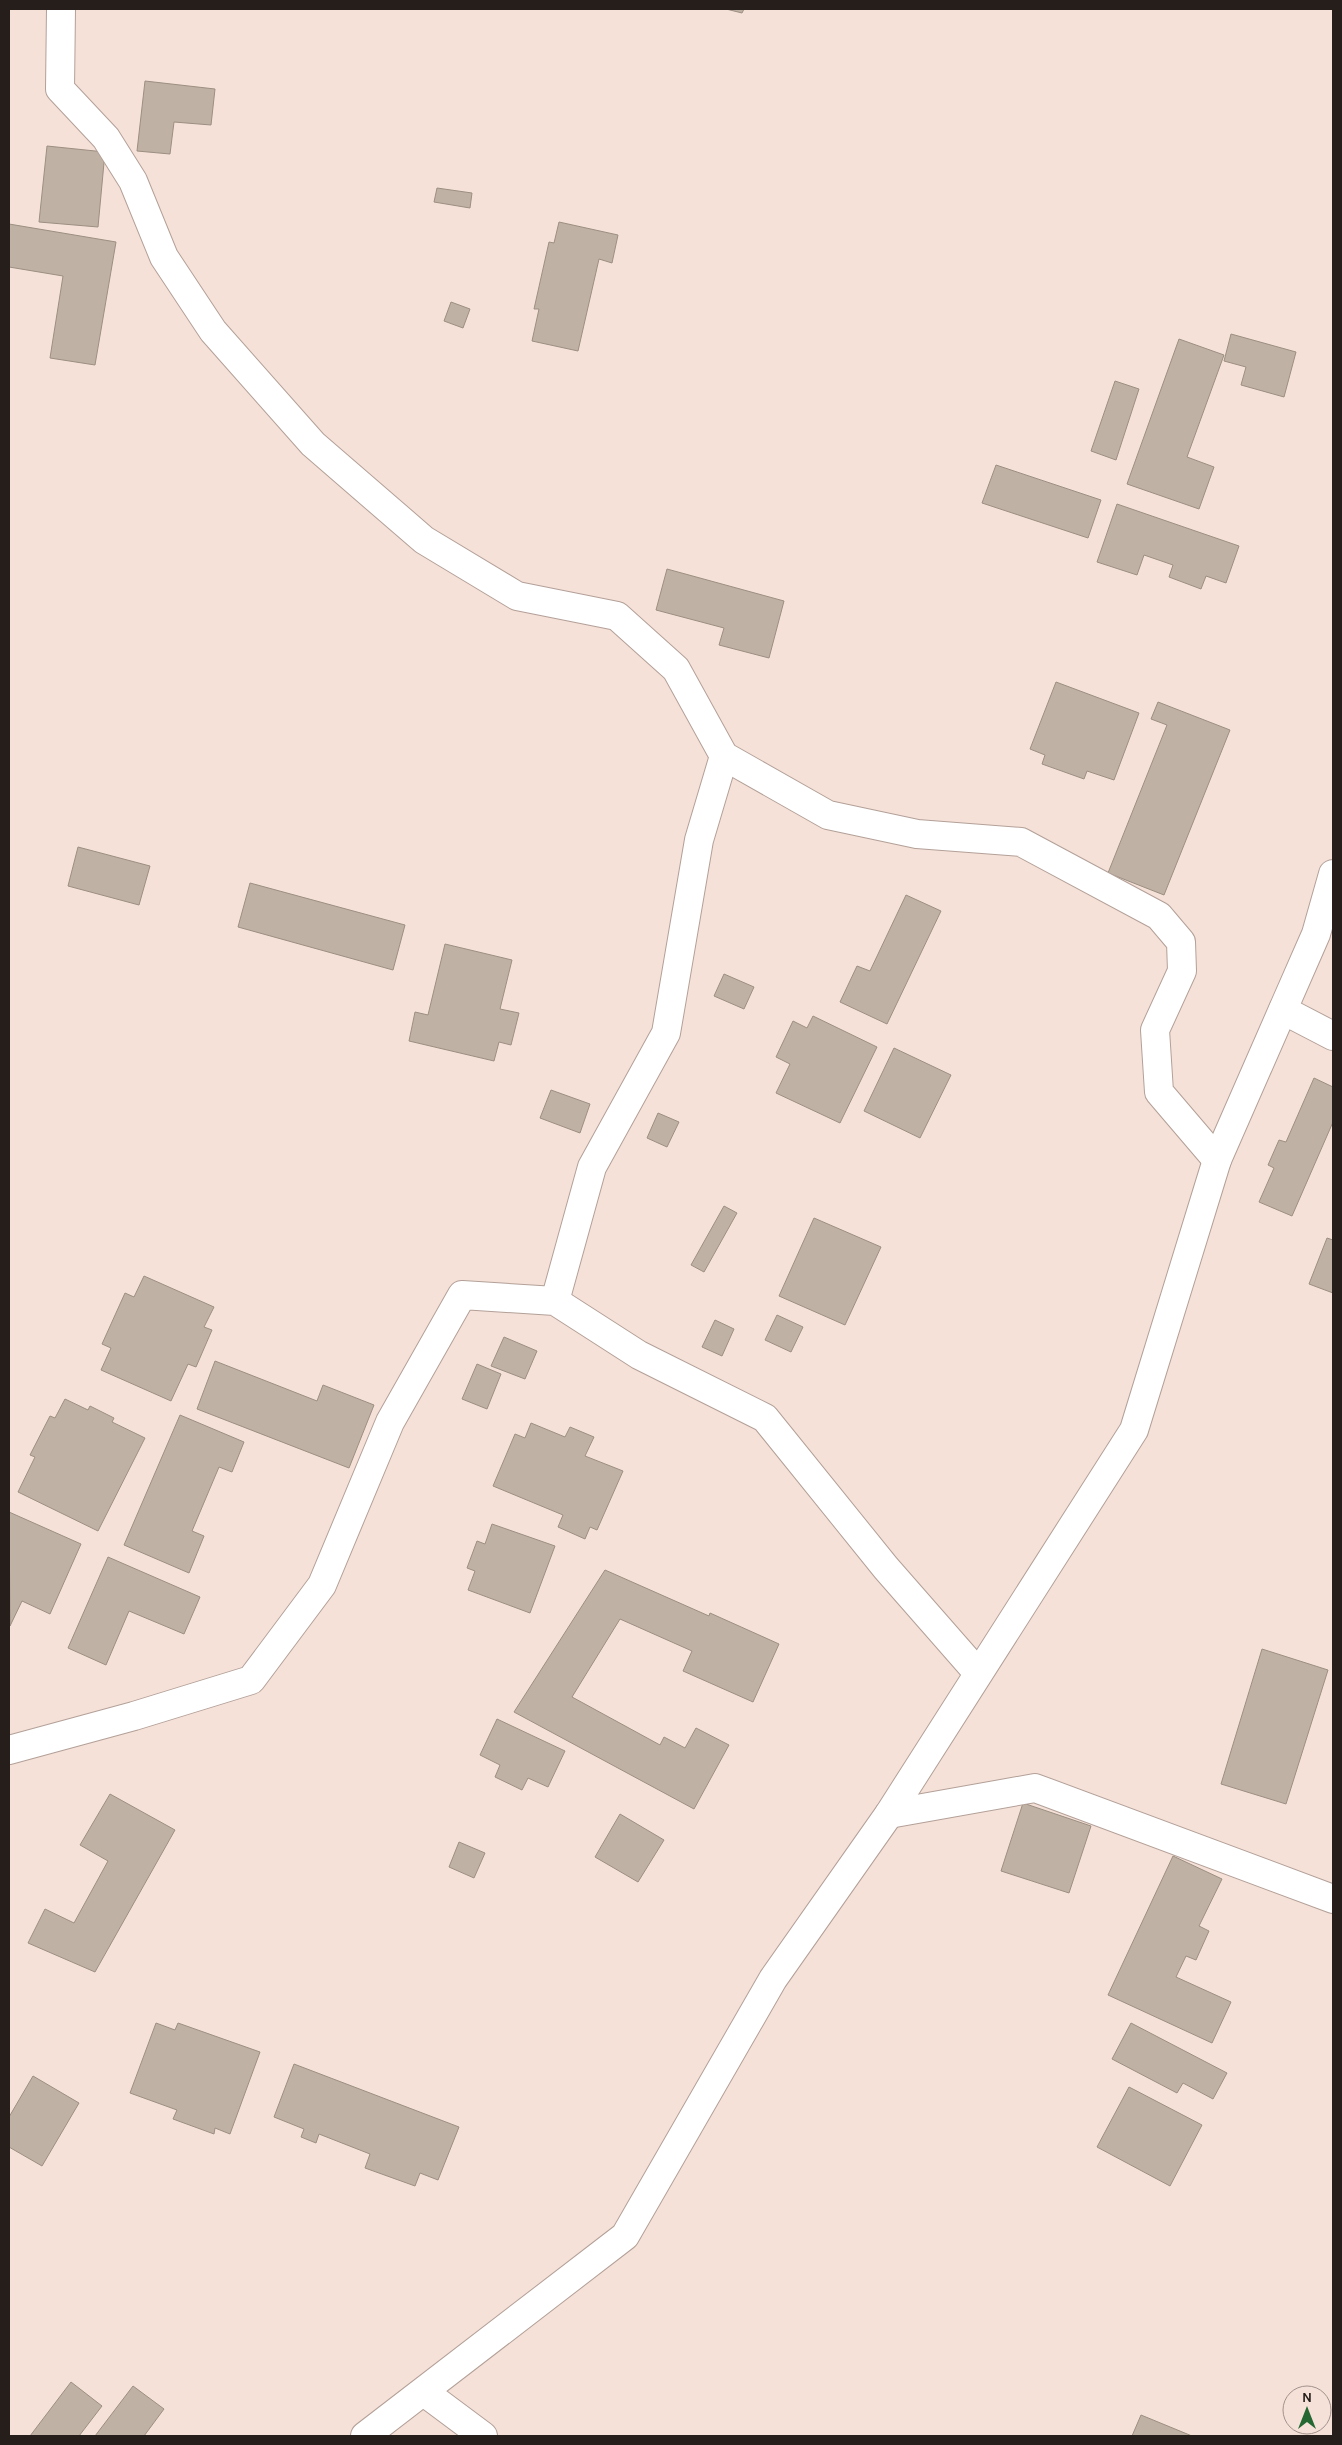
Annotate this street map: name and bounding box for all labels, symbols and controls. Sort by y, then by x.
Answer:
north arrow [1282,2385,1332,2435]
text: N [1302,2389,1312,2406]

